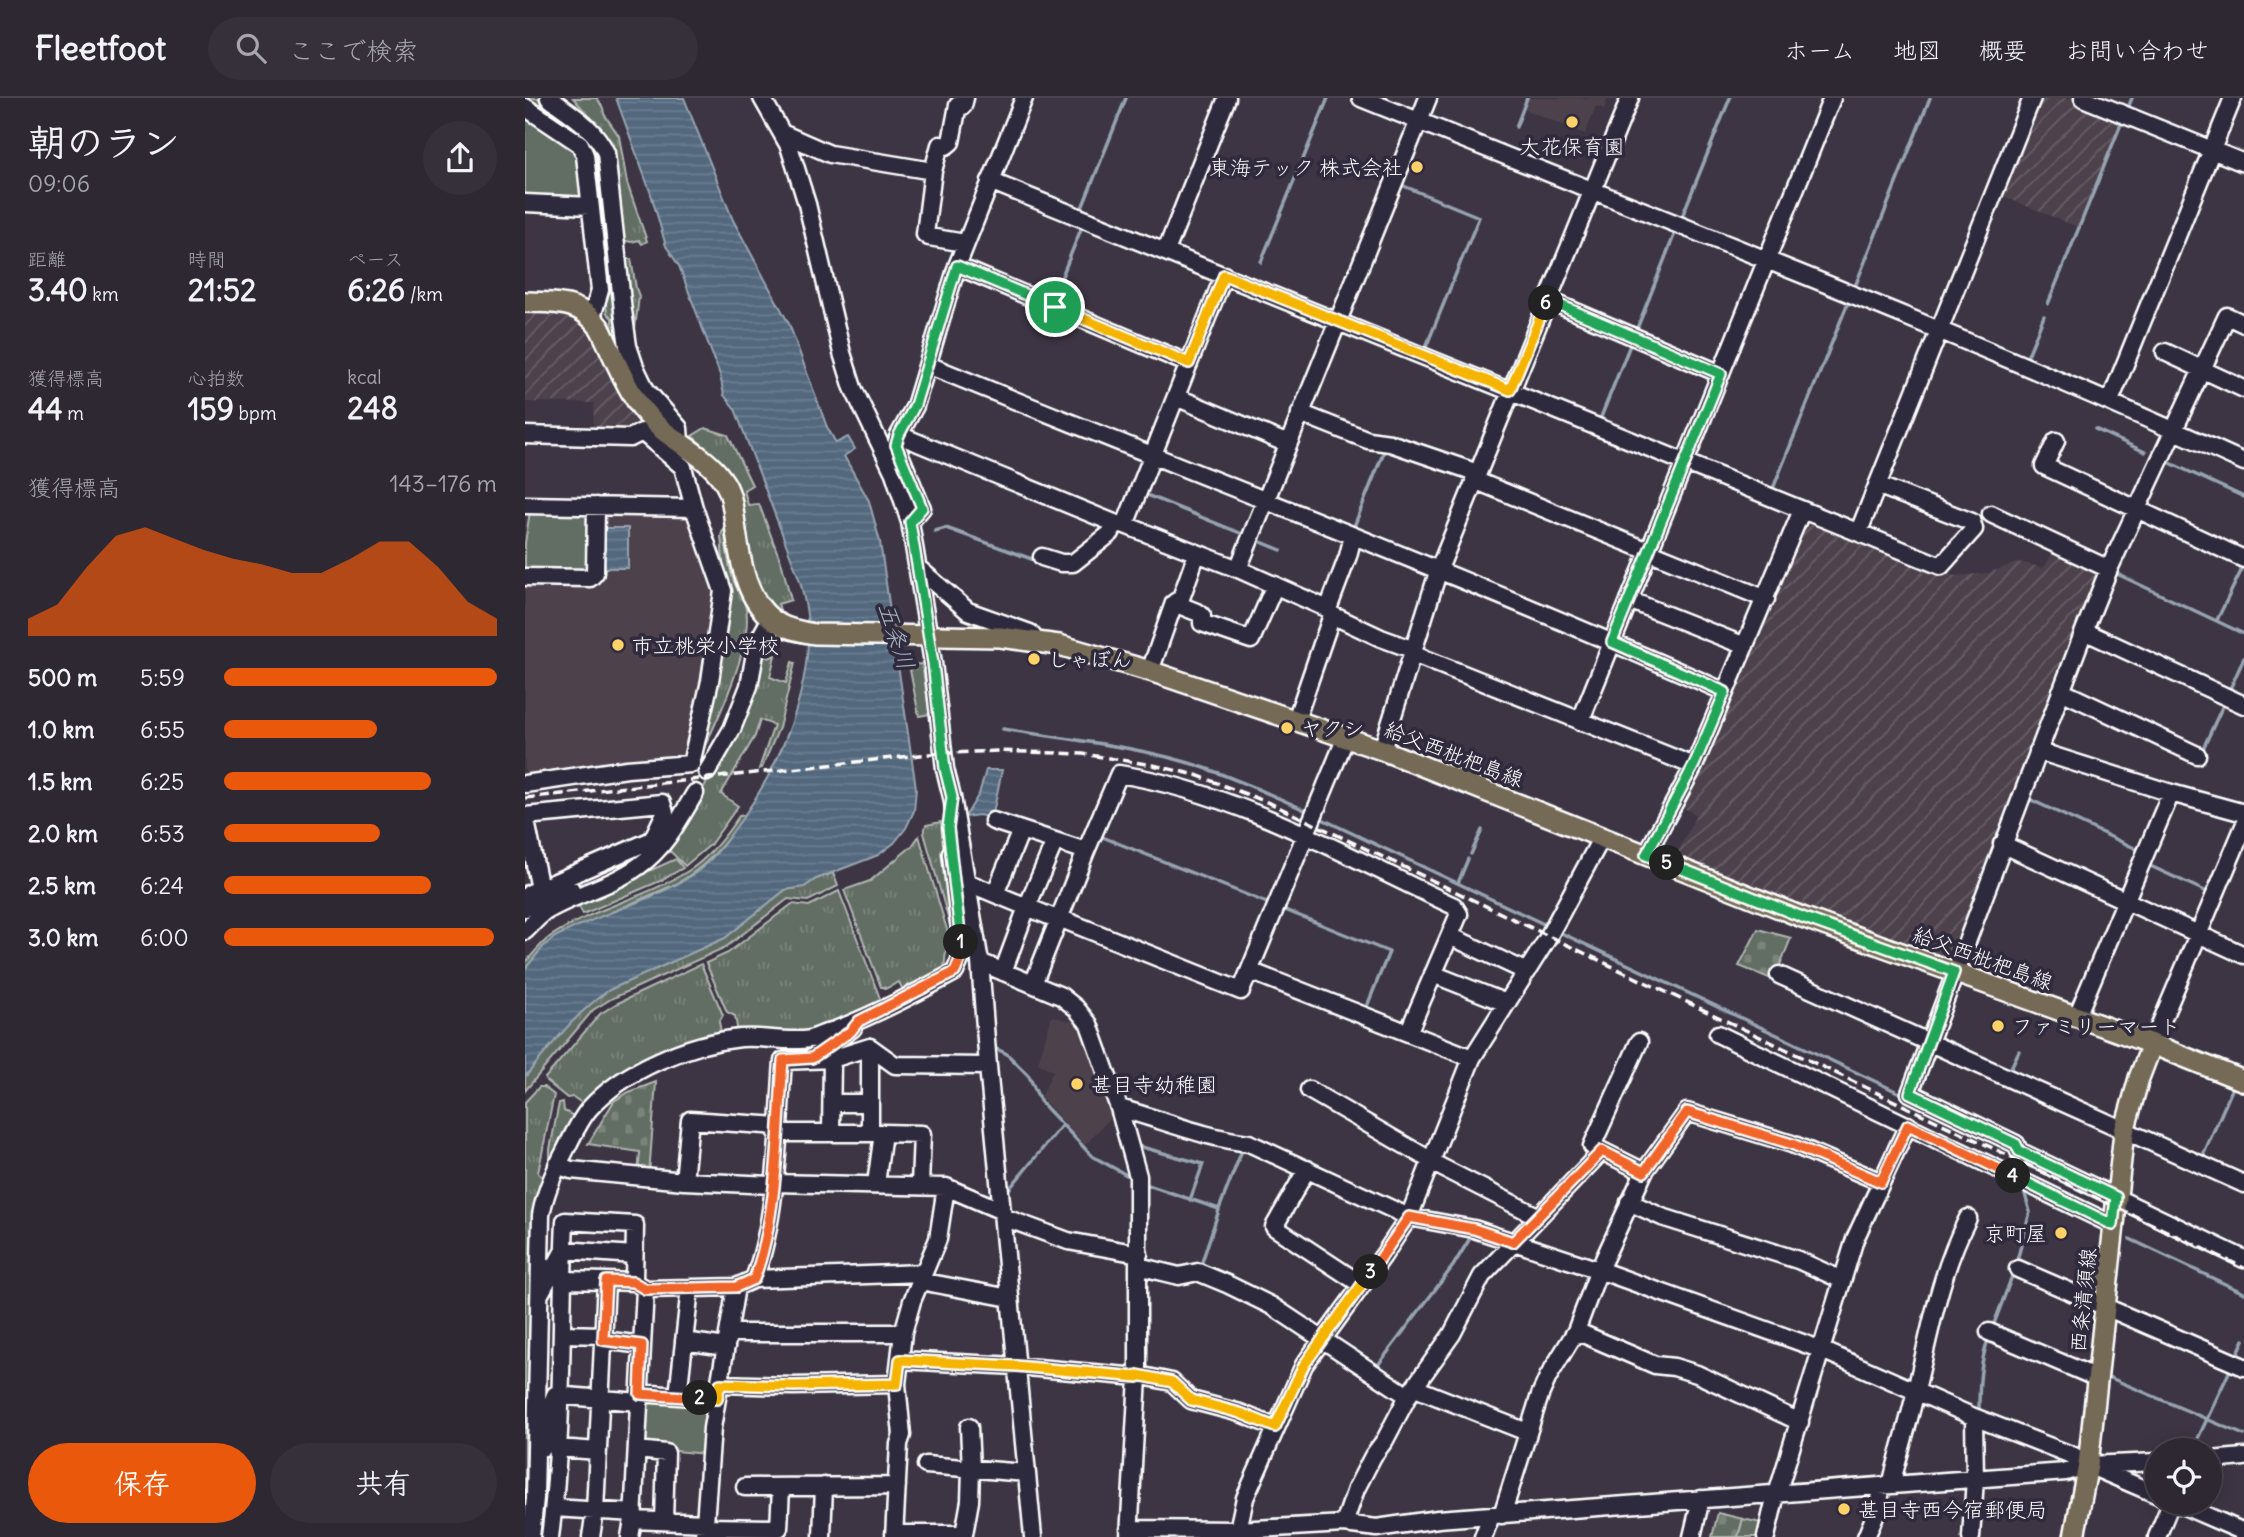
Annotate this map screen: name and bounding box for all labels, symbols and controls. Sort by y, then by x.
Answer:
search box [208,17,698,80]
text: Fleetfoot [35,27,166,69]
icon: search [232,29,270,67]
text: ここで検索 [288,34,418,67]
text: ホーム [1784,35,1855,65]
text: 地図 [1893,35,1941,65]
text: 概要 [1979,35,2027,65]
text: お問い合わせ [2065,35,2209,65]
marker: 大花保育園 [1564,114,1580,130]
text: 朝のラン [28,119,180,166]
button: share [423,121,497,195]
place label: 大花保育園 [1520,133,1625,160]
place label: 東海テック 株式会社 [1209,154,1403,181]
marker: 東海テック 株式会社 [1409,159,1425,175]
text: 09:06 [28,169,90,198]
text: 距離 [28,247,66,271]
text: 時間 [188,247,226,271]
text: ペース [347,247,403,271]
text: 3.40 [28,271,88,309]
text: 21:52 [188,271,256,309]
text: 6:26 [347,271,405,309]
pin [1025,277,1085,337]
text: km [88,282,119,306]
text: /km [405,282,443,306]
pin: 6 [1529,286,1563,320]
icon: arrive [1036,288,1074,326]
text: 6 [1540,290,1551,314]
text: kcal [347,365,382,389]
text: 獲得標高 [28,366,104,390]
text: 心拍数 [188,366,245,390]
text: 248 [347,389,398,427]
text: 44 [28,390,63,428]
text: 159 [188,390,234,428]
text: m [63,401,84,425]
text: bpm [234,401,277,425]
text: 143–176 m [389,469,497,498]
text: 獲得標高 [28,473,120,502]
water label: 五条川 [873,599,921,673]
place label: 市立桃栄小学校 [632,632,779,659]
marker: 市立桃栄小学校 [610,637,626,653]
place label: しゃぼん [1048,646,1132,673]
marker: しゃぼん [1026,651,1042,667]
text: 500 m [28,663,97,692]
text: 5:59 [140,663,185,692]
text: 1.0 km [28,715,94,744]
text: 6:55 [140,715,185,744]
place label: ヤクシ [1301,715,1364,742]
street label: 給父西枇杷島線 [1381,715,1527,793]
marker: ヤクシ [1279,720,1295,736]
text: 1.5 km [28,767,93,796]
text: 6:25 [140,767,184,796]
text: 2.0 km [28,819,98,848]
text: 6:53 [140,819,185,848]
pin: 5 [1649,846,1685,880]
text: 5 [1661,850,1672,874]
text: 2.5 km [28,871,96,900]
text: 6:24 [140,871,184,900]
street label: 給父西枇杷島線 [1909,920,2057,996]
text: 3.0 km [28,923,98,952]
text: 6:00 [140,923,189,952]
pin: 1 [943,924,978,960]
text: 1 [957,929,964,953]
place label: ファミリーマート [2012,1013,2180,1040]
marker: ファミリーマート [1990,1018,2006,1034]
place label: 甚目寺幼稚園 [1091,1071,1217,1098]
marker: 甚目寺幼稚園 [1069,1076,1085,1092]
pin: 4 [1995,1158,2031,1194]
text: 4 [2007,1163,2018,1187]
place label: 京町屋 [1984,1220,2047,1247]
marker: 京町屋 [2053,1225,2069,1241]
street label: 西条清須線 [2064,1246,2102,1354]
pin: 3 [1353,1254,1389,1290]
text: 3 [1365,1259,1376,1283]
pin: 2 [683,1380,717,1416]
text: 2 [694,1385,705,1409]
map controls [2145,1438,2222,1515]
button: locate [2145,1438,2222,1515]
button: 保存 [28,1443,256,1523]
button: 共有 [270,1443,497,1523]
place label: 甚目寺西今宿郵便局 [1858,1496,2047,1523]
marker: 甚目寺西今宿郵便局 [1836,1501,1852,1517]

